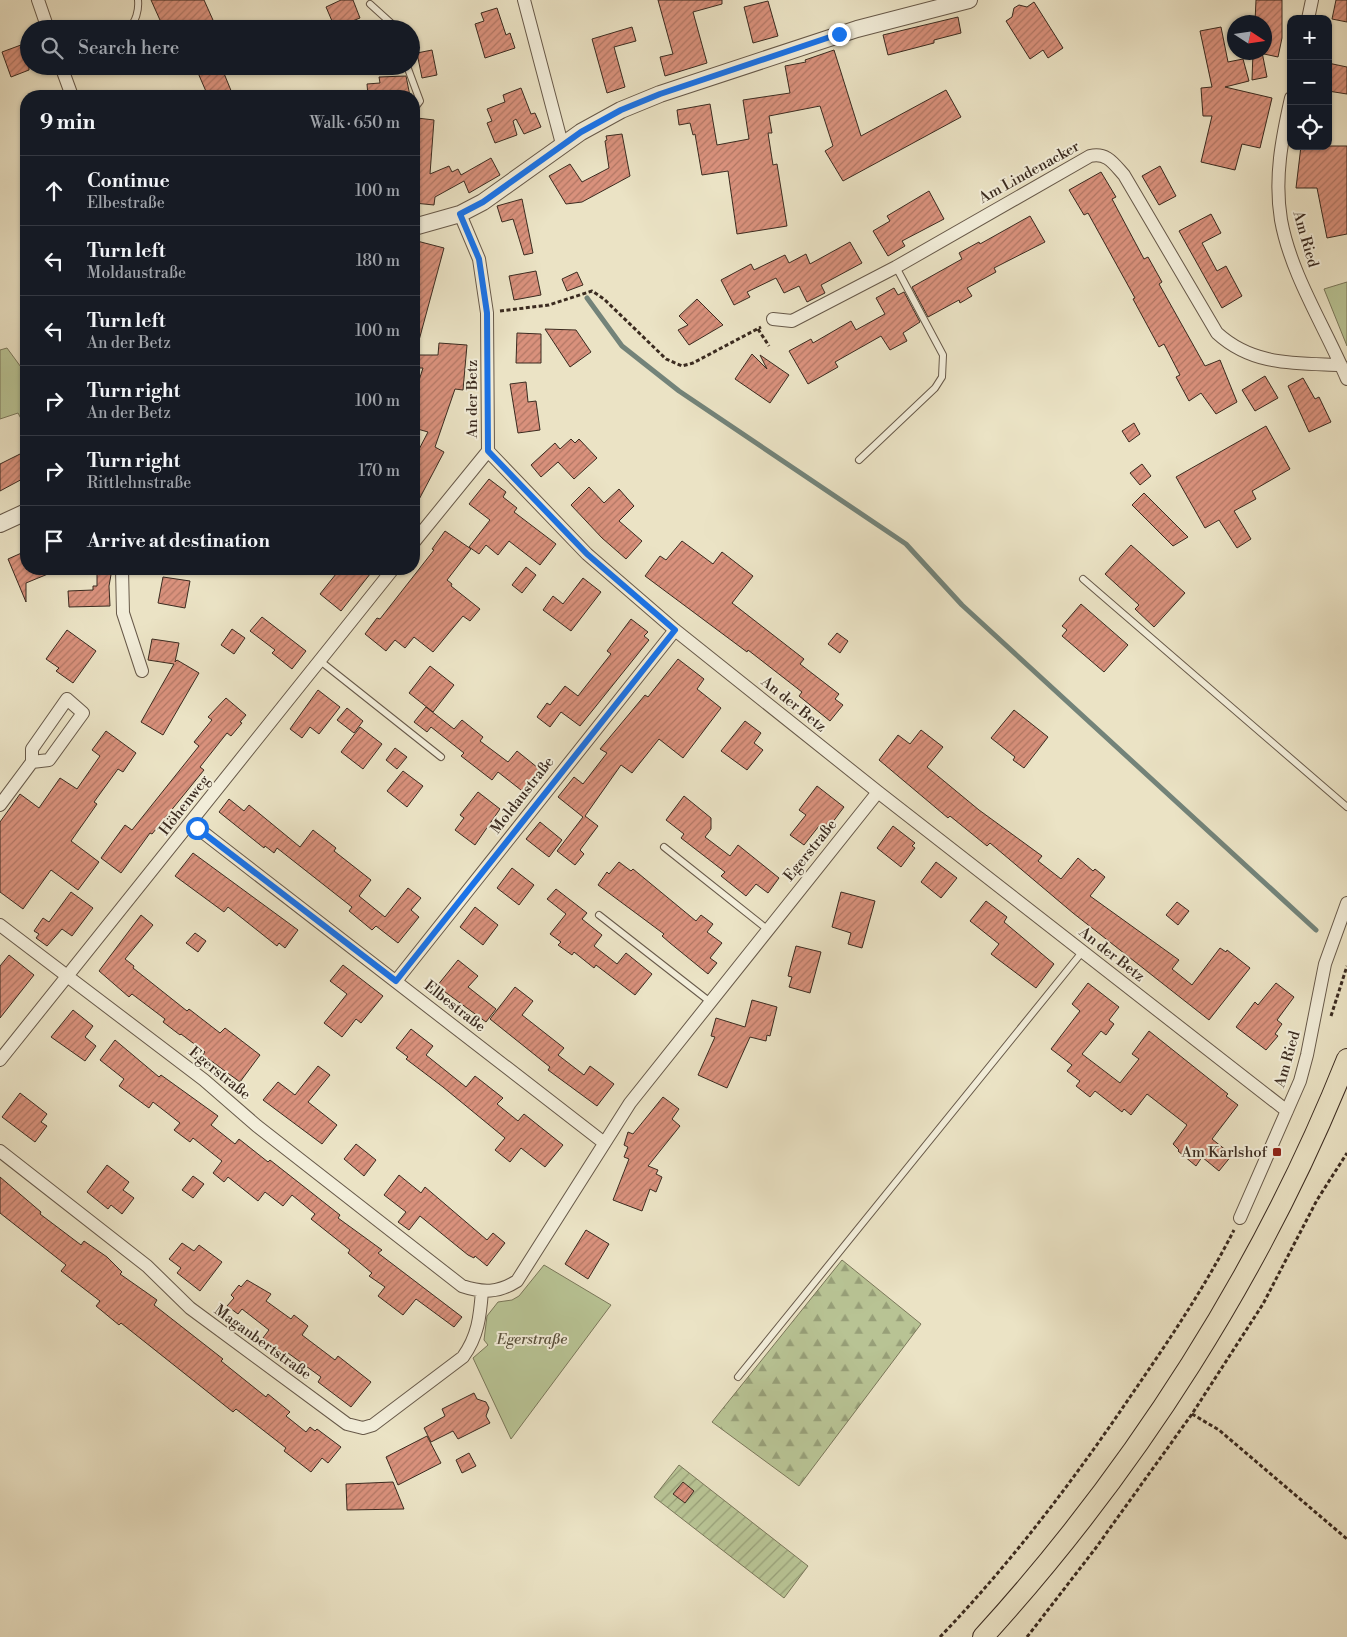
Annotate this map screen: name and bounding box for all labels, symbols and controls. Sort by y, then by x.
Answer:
north arrow [1227,15,1272,60]
map controls [1287,15,1332,150]
button: + [1287,15,1332,60]
search box [20,20,420,75]
route end [828,23,851,46]
icon: search [38,34,66,62]
text: Search here [78,36,179,60]
button: − [1287,60,1332,105]
button: locate [1287,105,1332,150]
text: 9 min [40,110,95,136]
text: Walk · 650 m [310,113,400,133]
street label: Am Lindenacker [975,137,1083,208]
text: Continue [87,169,170,193]
icon: ahead [40,177,68,205]
text: 100 m [355,181,400,201]
text: Elbestraße [87,193,165,213]
street label: Am Ried [1288,208,1323,270]
text: Turn left [87,239,166,263]
icon: left [40,247,68,275]
text: 180 m [356,251,400,271]
text: Moldaustraße [87,263,186,283]
text: Turn left [87,309,166,333]
icon: left [40,317,68,345]
text: 100 m [355,321,400,341]
text: An der Betz [87,333,171,353]
street label: An der Betz [463,360,482,439]
text: Turn right [87,379,180,403]
icon: right [40,387,68,415]
text: 100 m [355,391,400,411]
text: An der Betz [87,403,171,423]
text: Turn right [87,449,180,473]
icon: right [40,457,68,485]
text: 170 m [358,461,400,481]
text: Rittlehnstraße [87,473,191,493]
icon: arrive [40,527,68,555]
text: Arrive at destination [87,529,270,553]
street label: An der Betz [756,672,830,737]
street label: Moldaustraße [486,753,558,838]
street label: Höhenweg [155,771,214,839]
street label: Egerstraße [780,816,841,885]
route start [186,817,209,840]
street label: An der Betz [1074,922,1149,986]
street label: Elbestraße [420,976,489,1036]
street label: Am Ried [1270,1028,1305,1091]
street label: Egerstraße [185,1043,254,1104]
place label: Am Karlshof [1181,1143,1268,1162]
marker: Am Karlshof [1271,1146,1283,1158]
street label: Maganbertstraße [210,1301,315,1384]
park label: Egerstraße [496,1330,567,1349]

